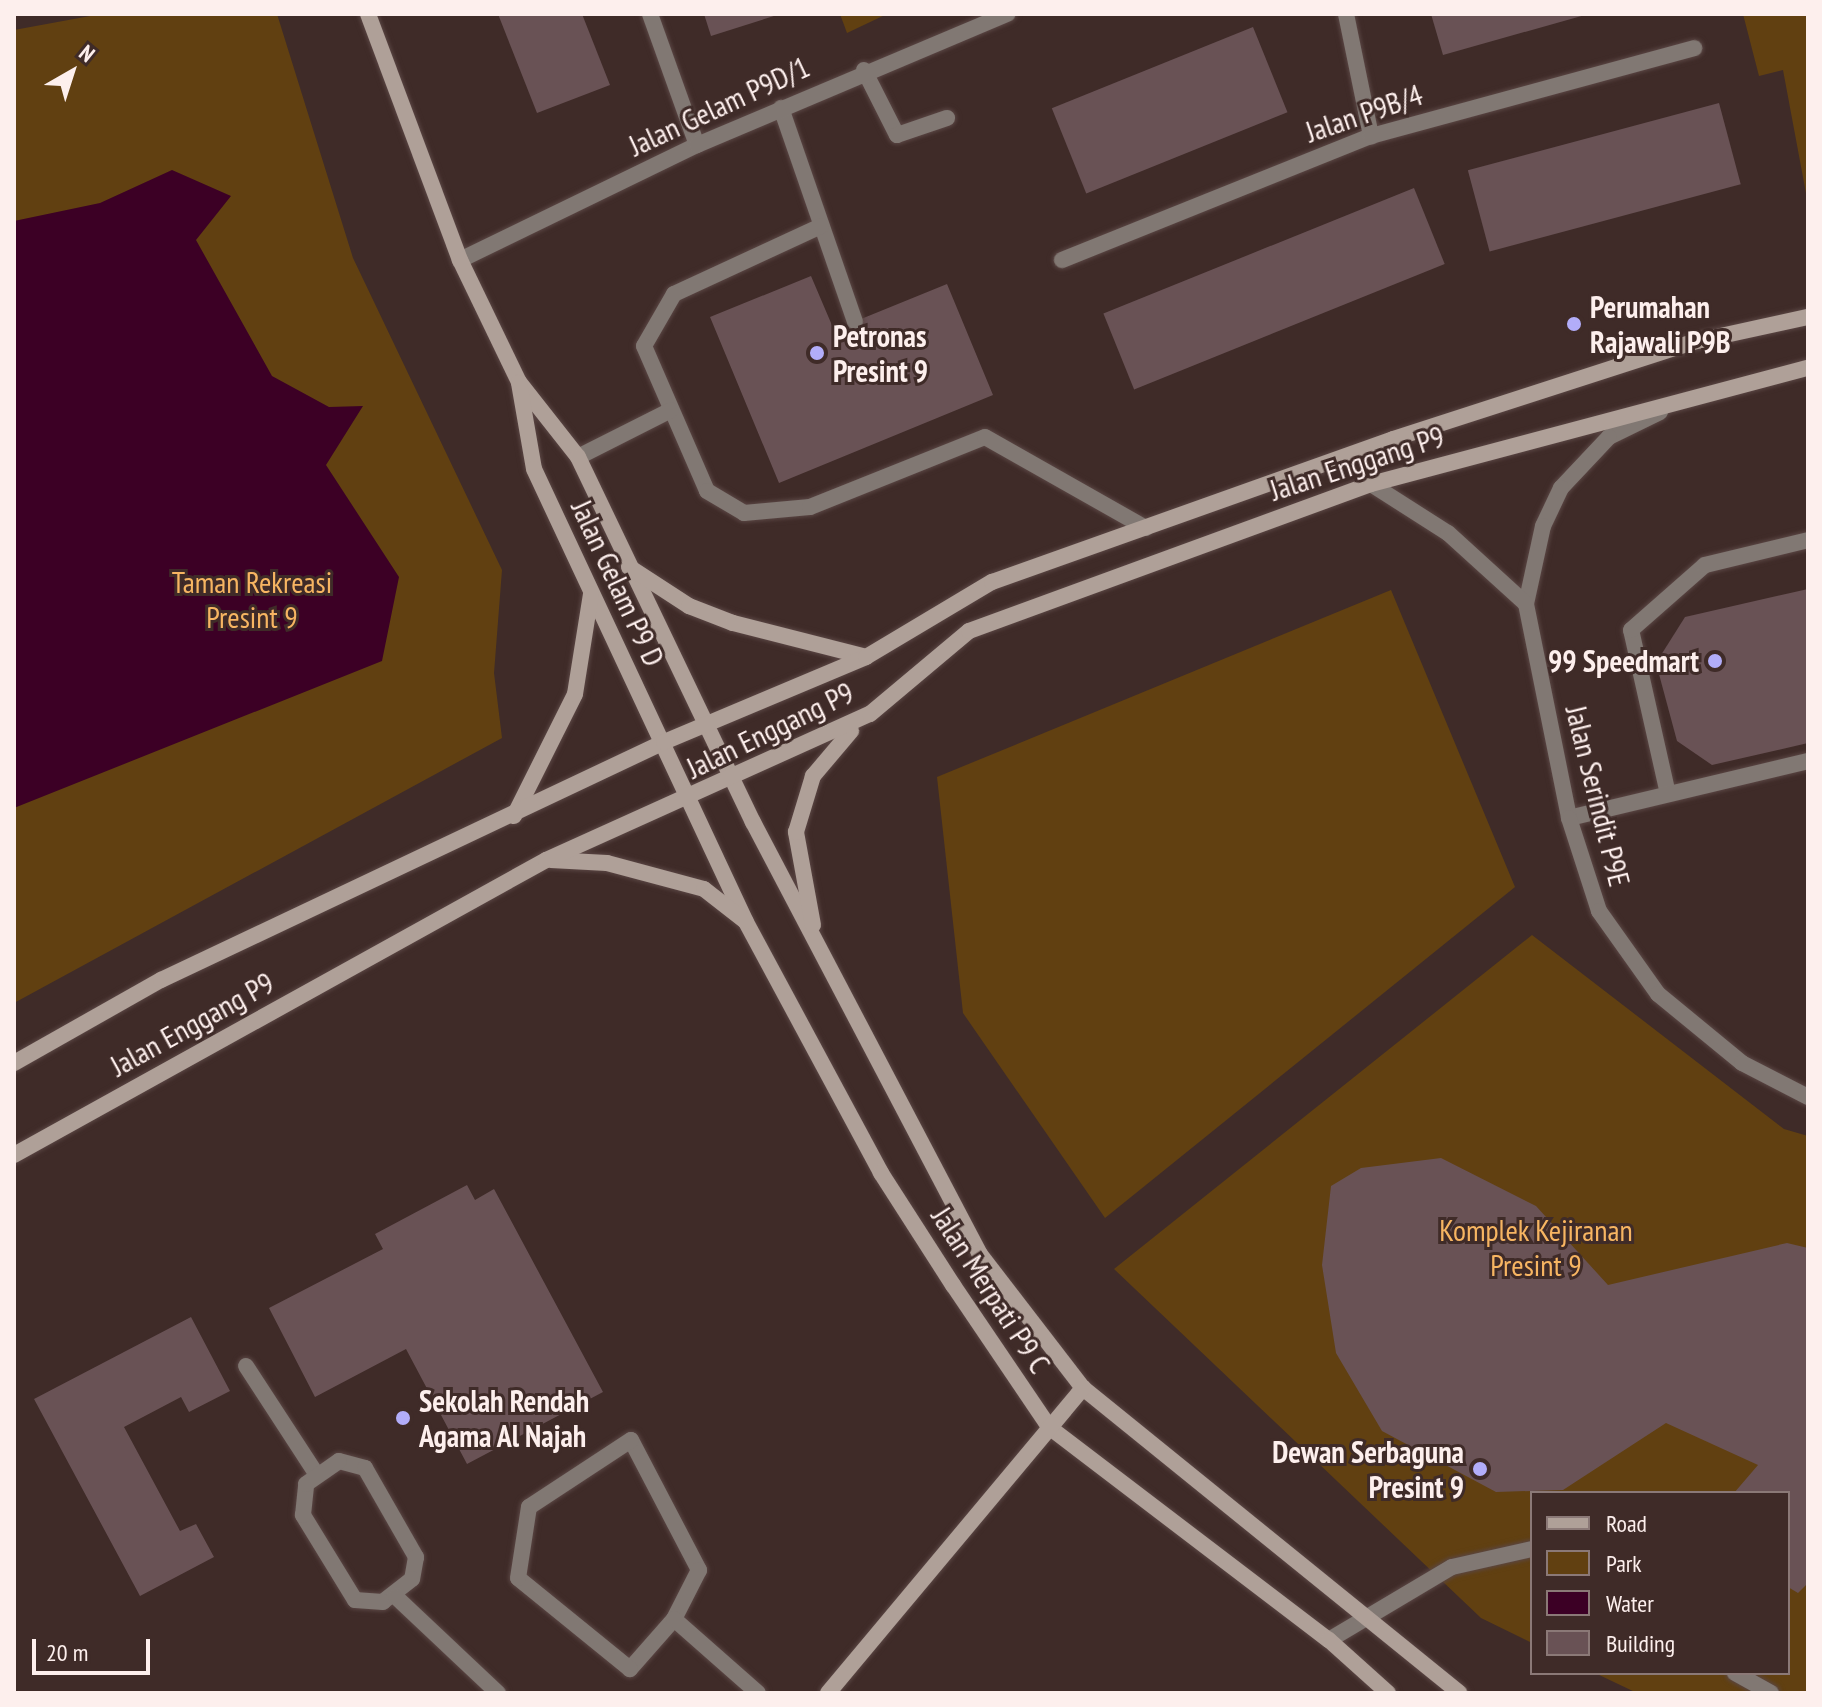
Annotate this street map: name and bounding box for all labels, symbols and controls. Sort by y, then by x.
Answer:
north arrow [32,32,112,112]
text: N [74,39,101,68]
street label: Jalan Gelam P9D/1 [623,49,815,163]
street label: Jalan P9B/4 [1301,76,1427,150]
place label: Perumahan Rajawali P9B [1590,289,1730,360]
marker: Perumahan Rajawali P9B [1565,315,1583,333]
place label: Petronas Presint 9 [833,318,928,388]
marker: Petronas Presint 9 [808,344,826,362]
street label: Jalan Enggang P9 [1265,418,1449,508]
street label: Jalan Gelam P9 D [564,494,672,672]
park label: Taman Rekreasi Presint 9 [172,564,332,634]
place label: 99 Speedmart [1548,643,1699,679]
marker: 99 Speedmart [1706,652,1724,670]
street label: Jalan Enggang P9 [681,674,859,786]
street label: Jalan Serindit P9E [1558,702,1638,890]
street label: Jalan Enggang P9 [104,964,280,1084]
street label: Jalan Merpati P9 C [924,1200,1058,1380]
park label: Komplek Kejiranan Presint 9 [1439,1212,1633,1282]
place label: Sekolah Rendah Agama Al Najah [419,1383,589,1454]
marker: Sekolah Rendah Agama Al Najah [394,1409,412,1427]
place label: Dewan Serbaguna Presint 9 [1272,1434,1464,1504]
marker: Dewan Serbaguna Presint 9 [1471,1460,1489,1478]
legend [1530,1491,1790,1675]
text: Road [1606,1508,1647,1539]
text: Park [1606,1548,1642,1579]
text: Water [1606,1588,1654,1619]
scale bar [36,1623,154,1673]
text: Building [1606,1628,1675,1659]
text: 20 m [46,1637,88,1668]

